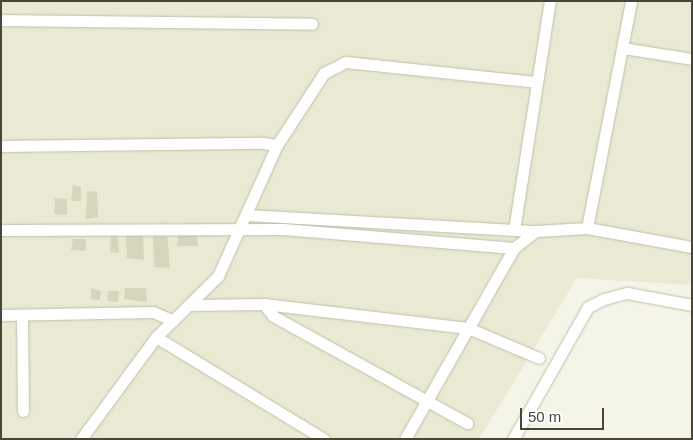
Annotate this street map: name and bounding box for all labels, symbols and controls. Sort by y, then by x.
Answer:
scale bar [523,398,607,430]
text: 50 m [528,408,561,425]

